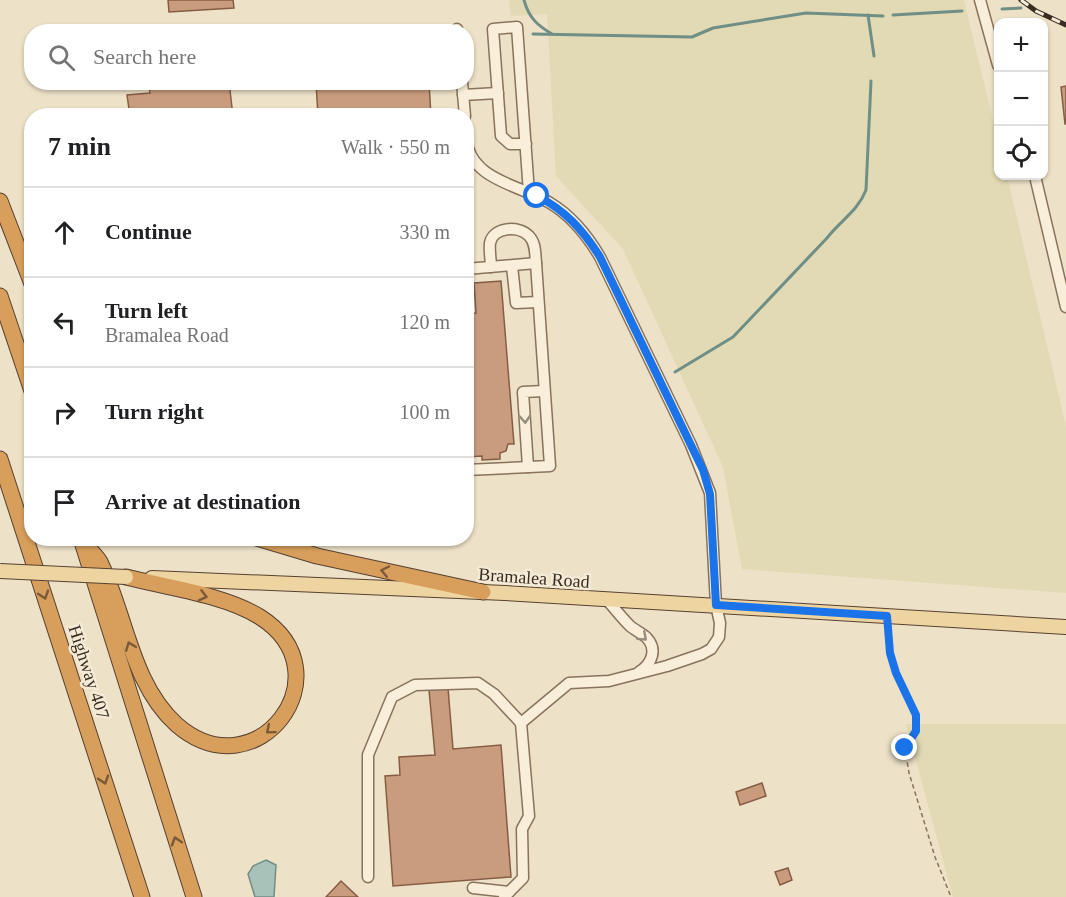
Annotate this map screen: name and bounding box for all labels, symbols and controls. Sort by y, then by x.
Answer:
map controls [994,18,1048,180]
button: + [994,18,1048,72]
search box [24,24,474,90]
icon: search [45,41,78,74]
text: Search here [93,44,196,69]
button: − [994,72,1048,126]
button: locate [994,126,1048,180]
text: 7 min [48,132,111,161]
text: Walk · 550 m [341,136,450,158]
route start [523,182,549,208]
icon: ahead [48,216,81,249]
text: Continue [105,219,192,244]
text: 330 m [399,221,450,243]
text: Turn left [105,298,188,323]
icon: left [48,306,81,339]
text: 120 m [399,311,450,333]
text: Bramalea Road [105,324,229,346]
icon: right [48,396,81,429]
text: Turn right [105,399,204,424]
text: 100 m [399,401,450,423]
one-way arrow [518,415,531,424]
icon: arrive [48,486,81,519]
text: Arrive at destination [105,489,301,514]
street label: Bramalea Road [478,564,590,592]
one-way arrow [380,565,390,578]
one-way arrow [198,588,208,601]
one-way arrow [37,589,49,600]
street label: Highway 407 [64,623,114,721]
one-way arrow [636,630,647,641]
one-way arrow [125,642,138,652]
one-way arrow [266,722,277,733]
route end [891,734,917,760]
one-way arrow [97,774,109,785]
one-way arrow [171,836,184,847]

